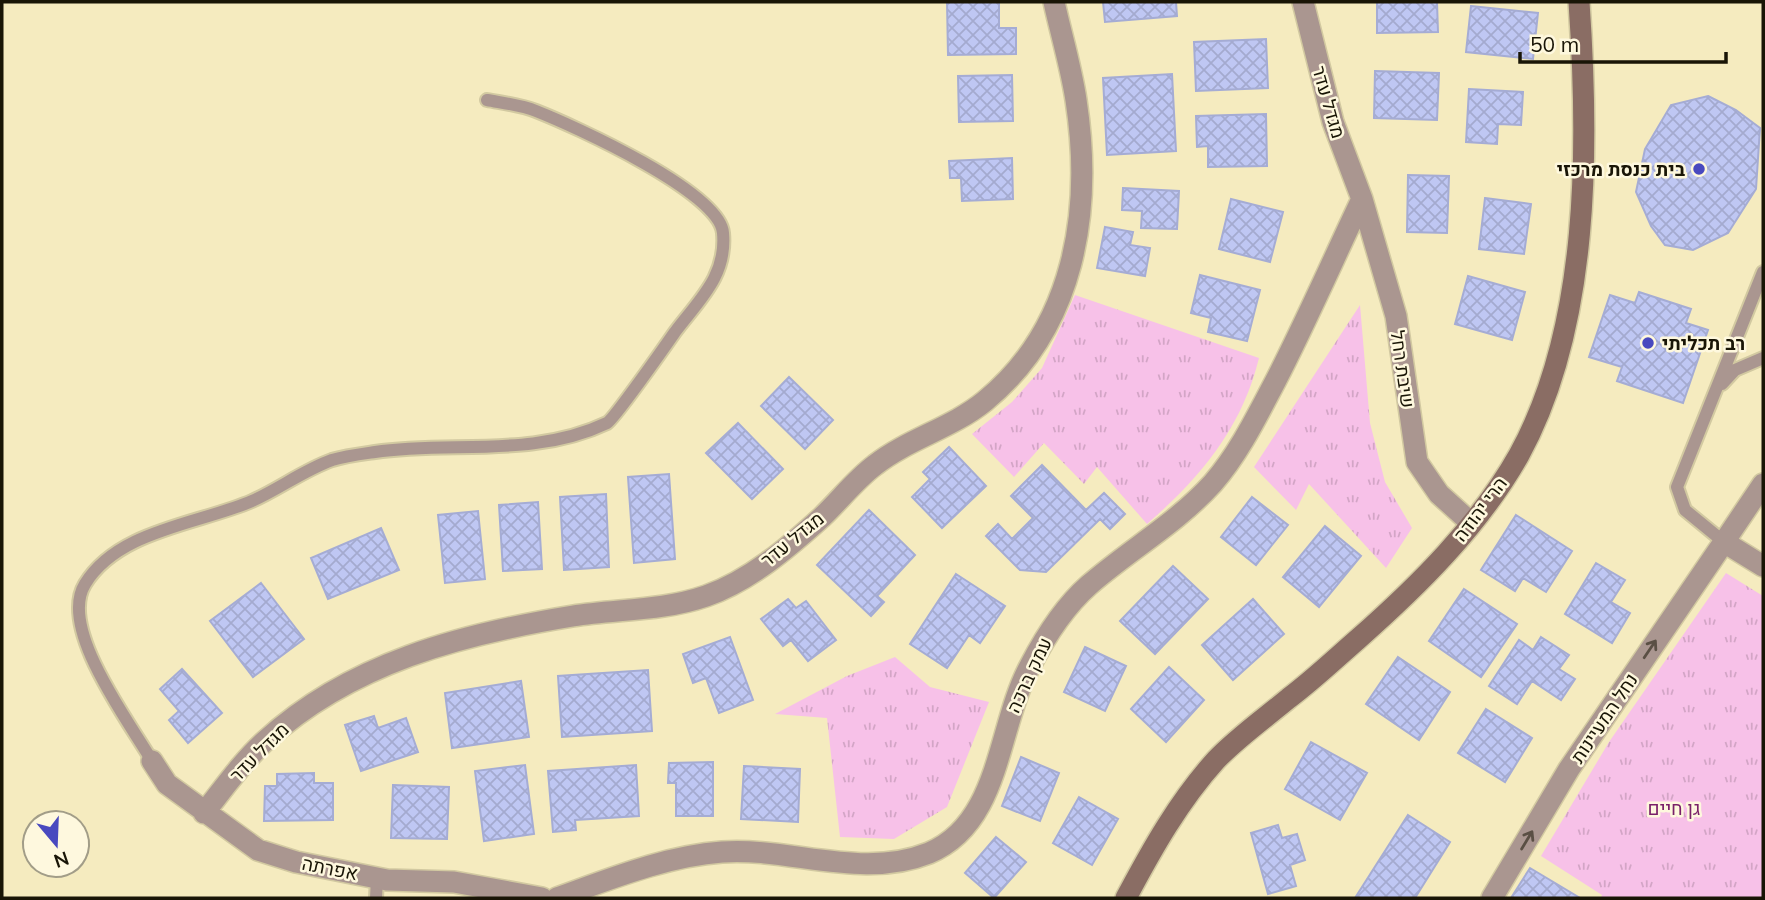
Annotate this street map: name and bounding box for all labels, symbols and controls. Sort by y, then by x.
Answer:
scale bar [1520,21,1726,65]
text: 50 m [1530,31,1579,57]
street label: מגדל עדר [1307,63,1351,141]
place label: בית כנסת מרכזי [1557,157,1686,181]
marker: בית כנסת מרכזי [1691,161,1707,177]
street label: שיבת רחל [1386,329,1420,409]
place label: רב תכליתי [1662,331,1745,355]
marker: רב תכליתי [1640,335,1656,351]
street label: הרי יהודה [1448,472,1512,546]
street label: מגדל עדר [756,506,828,572]
street label: עמק ברכה [1001,633,1057,717]
one-way arrow [1643,640,1658,659]
street label: נחל המעיינות [1565,669,1643,767]
street label: מגדל עדר [224,717,294,787]
park label: גן חיים [1648,796,1700,820]
north arrow [21,809,91,879]
one-way arrow [1520,830,1534,850]
text: N [51,846,72,874]
street label: אפרתה [300,851,360,885]

